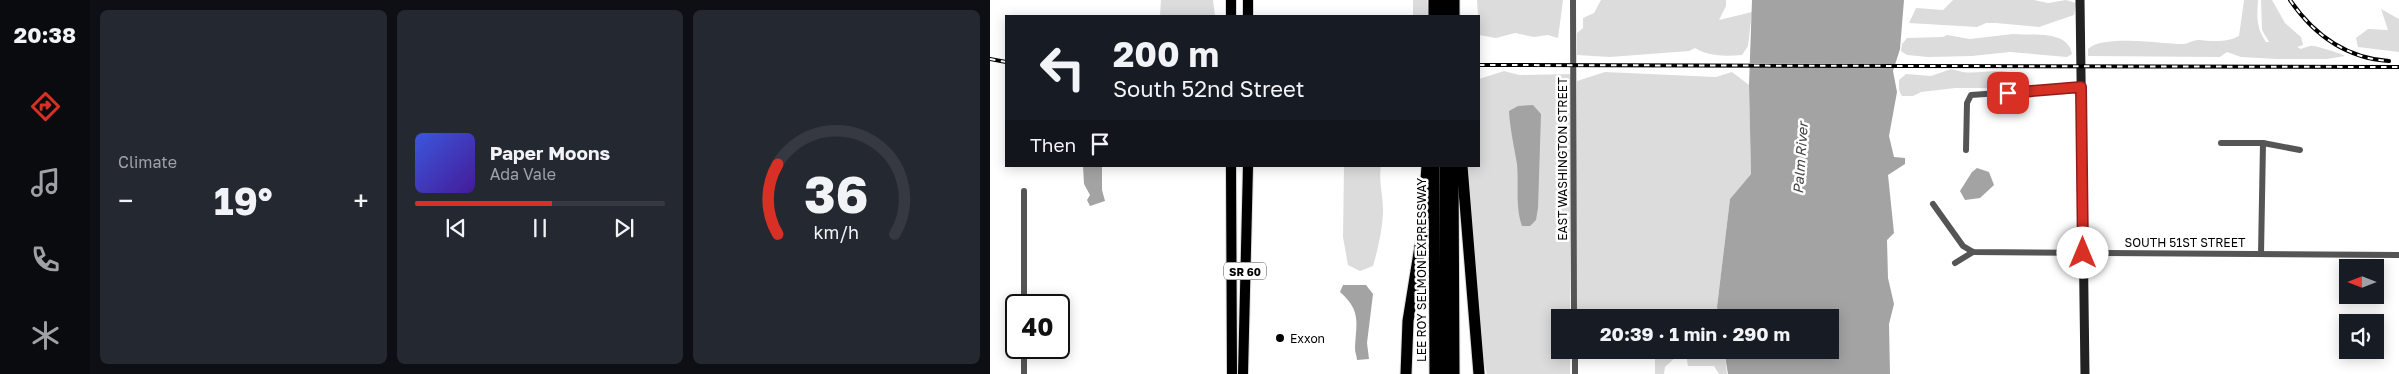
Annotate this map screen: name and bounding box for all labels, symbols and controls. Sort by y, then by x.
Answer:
text: 20:38 [14,21,76,48]
text: 200 m [1113,33,1219,75]
icon: left [1030,35,1095,100]
pin [1987,72,2029,114]
text: South 52nd Street [1113,75,1305,102]
street label: EAST WASHINGTON STREET [1555,77,1570,241]
icon: arrive [1994,79,2022,107]
icon: directions [28,89,63,124]
water label: Palm River [1789,119,1811,194]
icon: arrive [1086,130,1114,158]
text: Then [1030,133,1076,156]
text: Paper Moons [490,141,610,164]
text: Climate [118,152,177,172]
text: 36 [804,162,869,224]
text: Ada Vale [490,164,556,184]
icon: music [28,165,63,200]
text: 19° [214,178,273,223]
street label: LEE ROY SELMON EXPRESSWAY [1414,178,1429,362]
text: − [118,184,133,217]
text: + [353,184,369,217]
icon: previous [442,214,470,242]
icon: pause [526,214,554,242]
icon: next [610,214,638,242]
text: km/h [814,221,859,243]
position arrow [2056,226,2108,278]
street label: SOUTH 51ST STREET [2124,235,2246,250]
icon: phone [28,242,63,277]
north arrow [2339,259,2384,304]
map controls [2339,259,2384,359]
road number: SR 60 [1224,262,1266,280]
speed limit sign: 40 [1005,294,1070,359]
button: sound [2339,314,2384,359]
icon: climate [28,318,63,353]
text: 20:39 · 1 min · 290 m [1600,322,1790,345]
place label: Exxon [1290,331,1325,346]
marker: Exxon [1274,332,1286,344]

